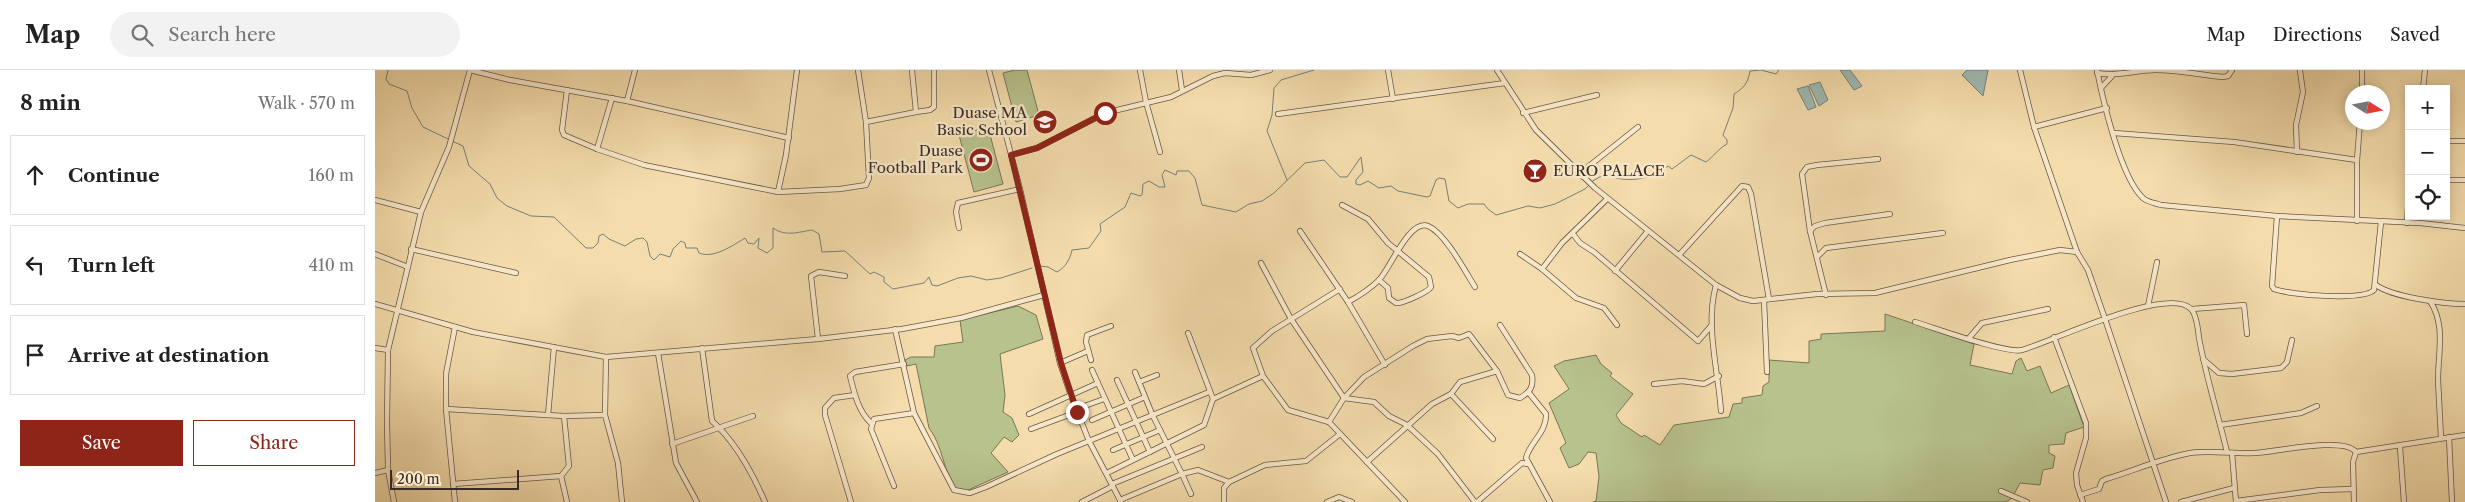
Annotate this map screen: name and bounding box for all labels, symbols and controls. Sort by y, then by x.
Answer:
search box [110,12,460,57]
text: Map [25,20,80,49]
icon: search [128,21,156,49]
text: Search here [168,23,276,46]
text: Map [2206,24,2245,46]
text: Directions [2273,24,2362,46]
text: Saved [2390,24,2440,46]
north arrow [2345,85,2390,130]
map controls [2405,85,2450,220]
button: + [2405,85,2450,130]
text: 8 min [20,90,81,115]
text: Walk · 570 m [258,93,355,113]
route start [1094,102,1117,125]
place label: Duase MA Basic School [937,103,1028,139]
school or university icon: Duase MA Basic School [1032,109,1058,135]
button: − [2405,130,2450,175]
place label: Duase Football Park [868,141,964,177]
sports icon: Duase Football Park [968,147,994,173]
bar icon: EURO PALACE [1522,158,1548,184]
icon: ahead [21,161,49,189]
place label: EURO PALACE [1553,161,1665,180]
text: Continue [68,164,160,187]
text: 160 m [309,165,354,185]
button: locate [2405,175,2450,220]
icon: left [21,251,49,279]
text: Turn left [68,254,155,277]
text: 410 m [309,255,354,275]
icon: arrive [21,341,49,369]
text: Arrive at destination [68,344,269,367]
route end [1066,401,1089,424]
button: Save [20,420,183,466]
button: Share [193,420,355,466]
scale bar [390,467,519,490]
text: 200 m [397,470,440,488]

